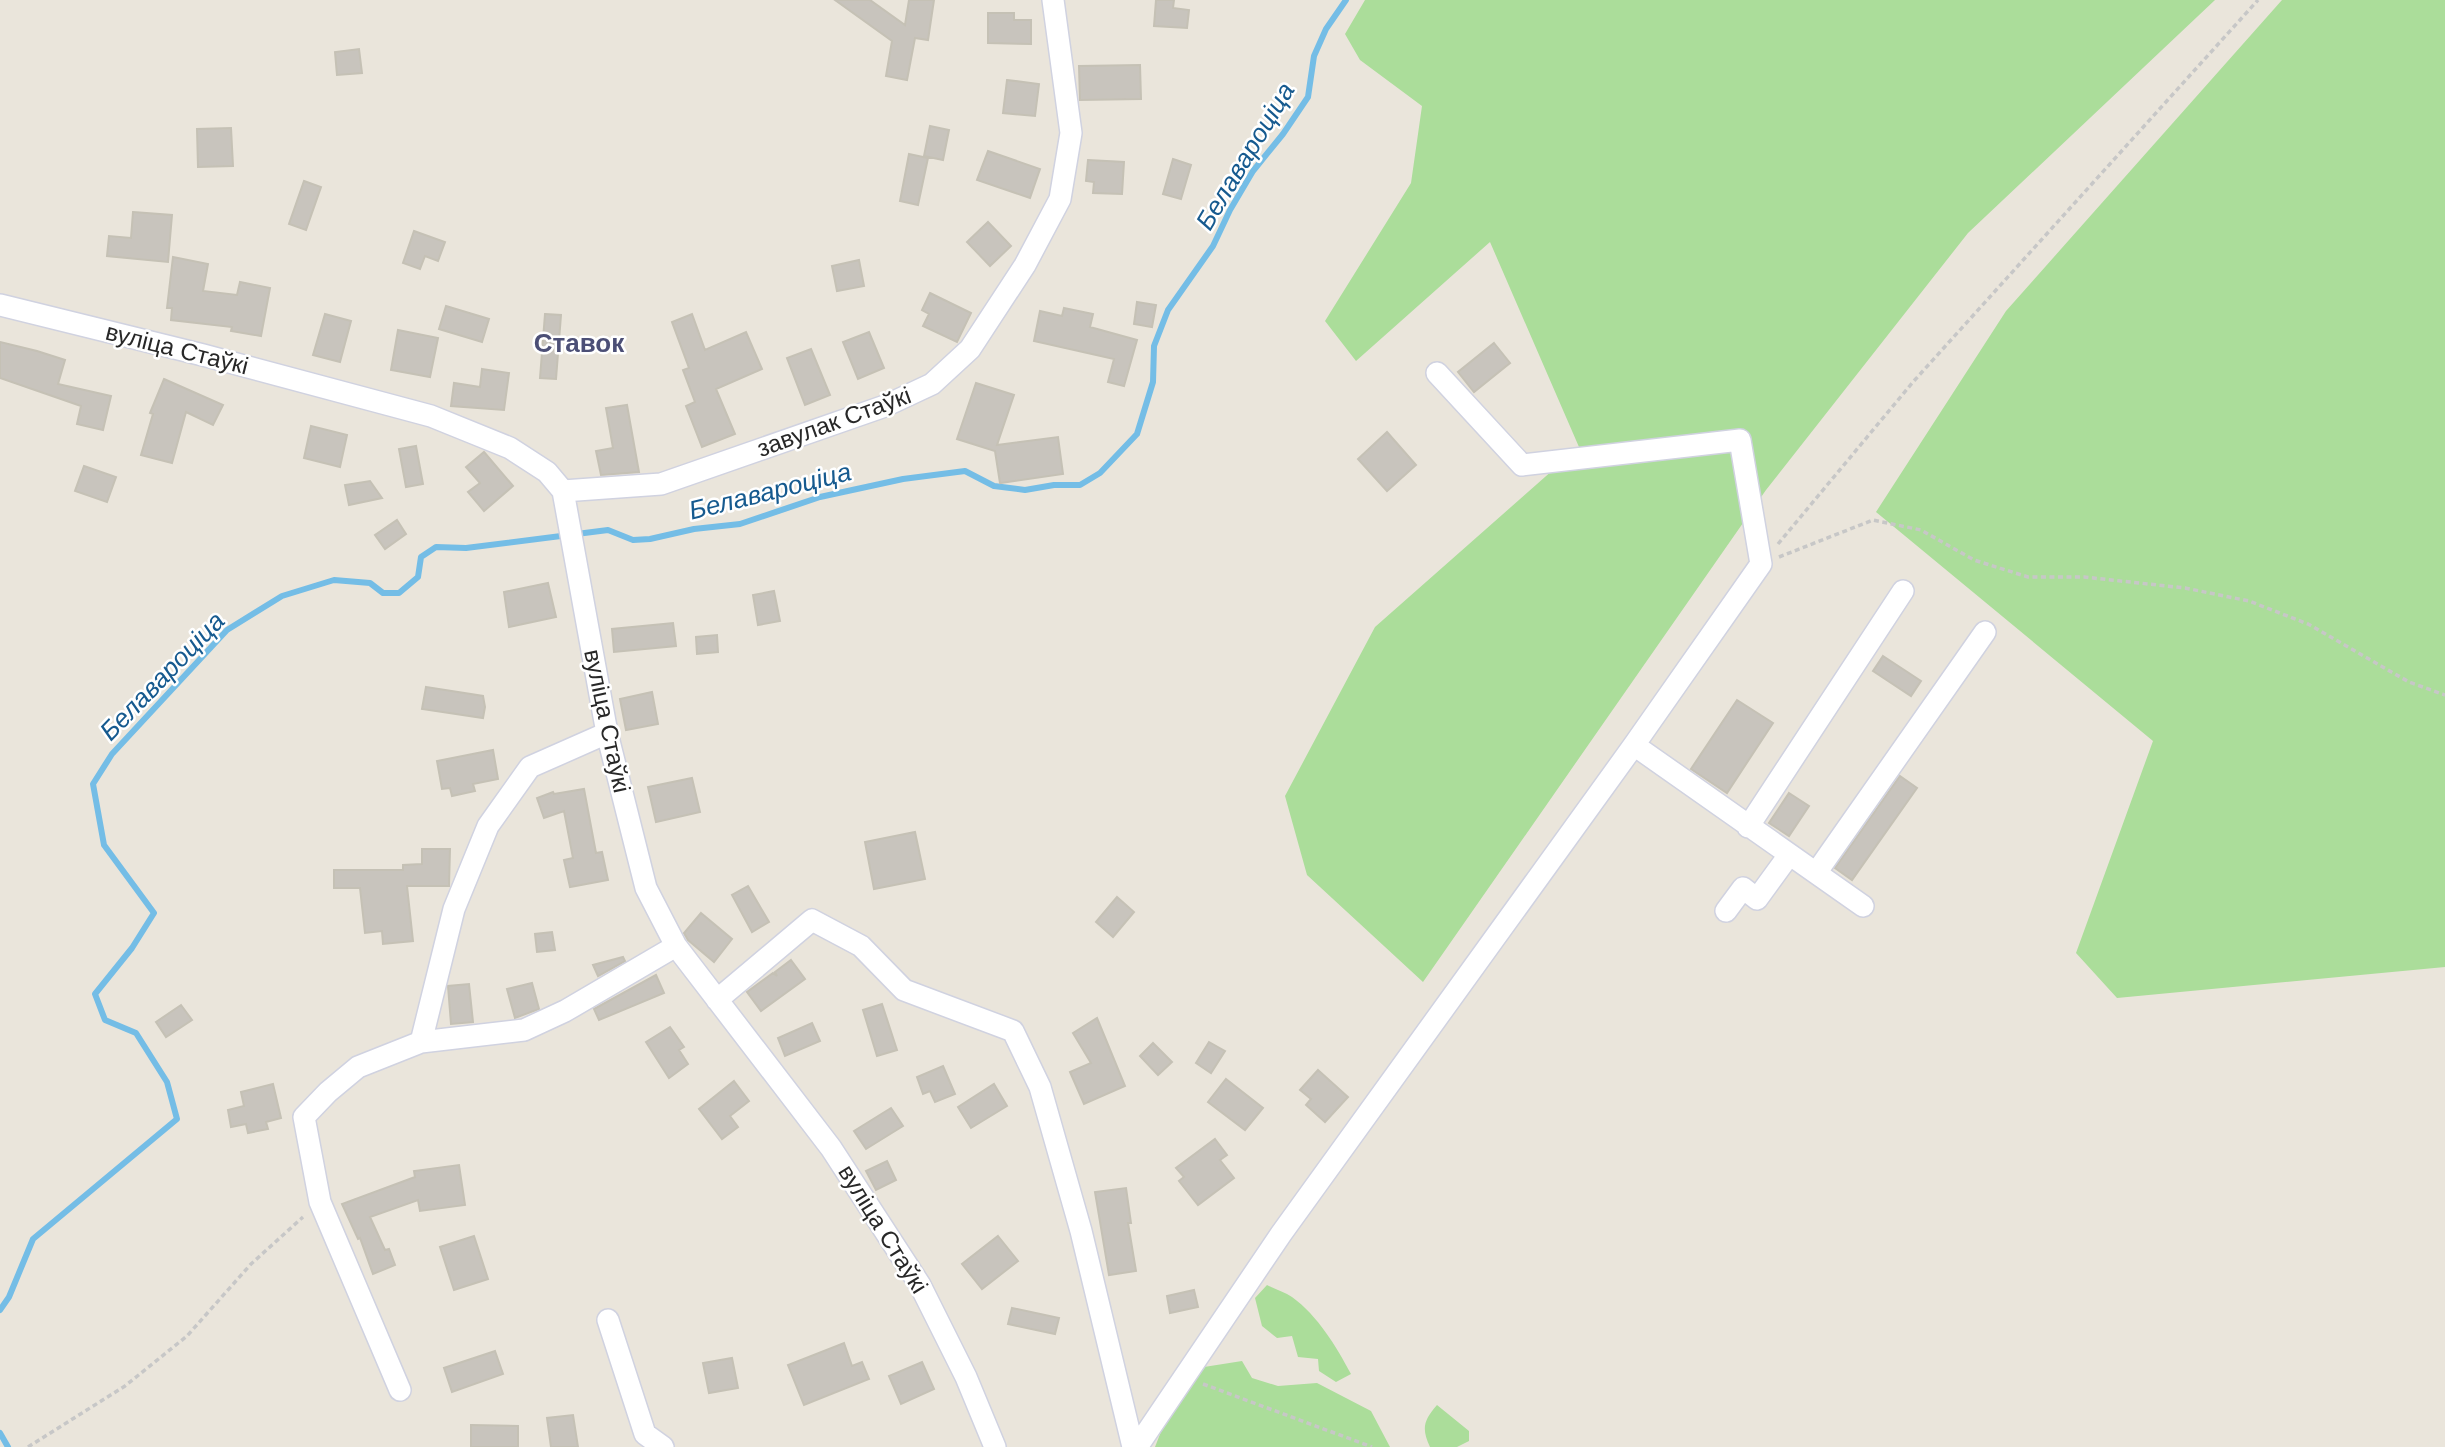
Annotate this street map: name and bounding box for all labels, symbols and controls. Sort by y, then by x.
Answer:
water label: Белавароціца [1189,77,1301,235]
street label: вуліца Стаўкі [103,318,251,379]
district label: Ставок [534,328,625,358]
street label: завулак Стаўкі [753,381,914,462]
water label: Белавароціца [686,456,854,526]
water label: Белавароціца [93,606,231,746]
street label: вуліца Стаўкі [579,647,636,795]
street label: вуліца Стаўкі [833,1160,934,1298]

